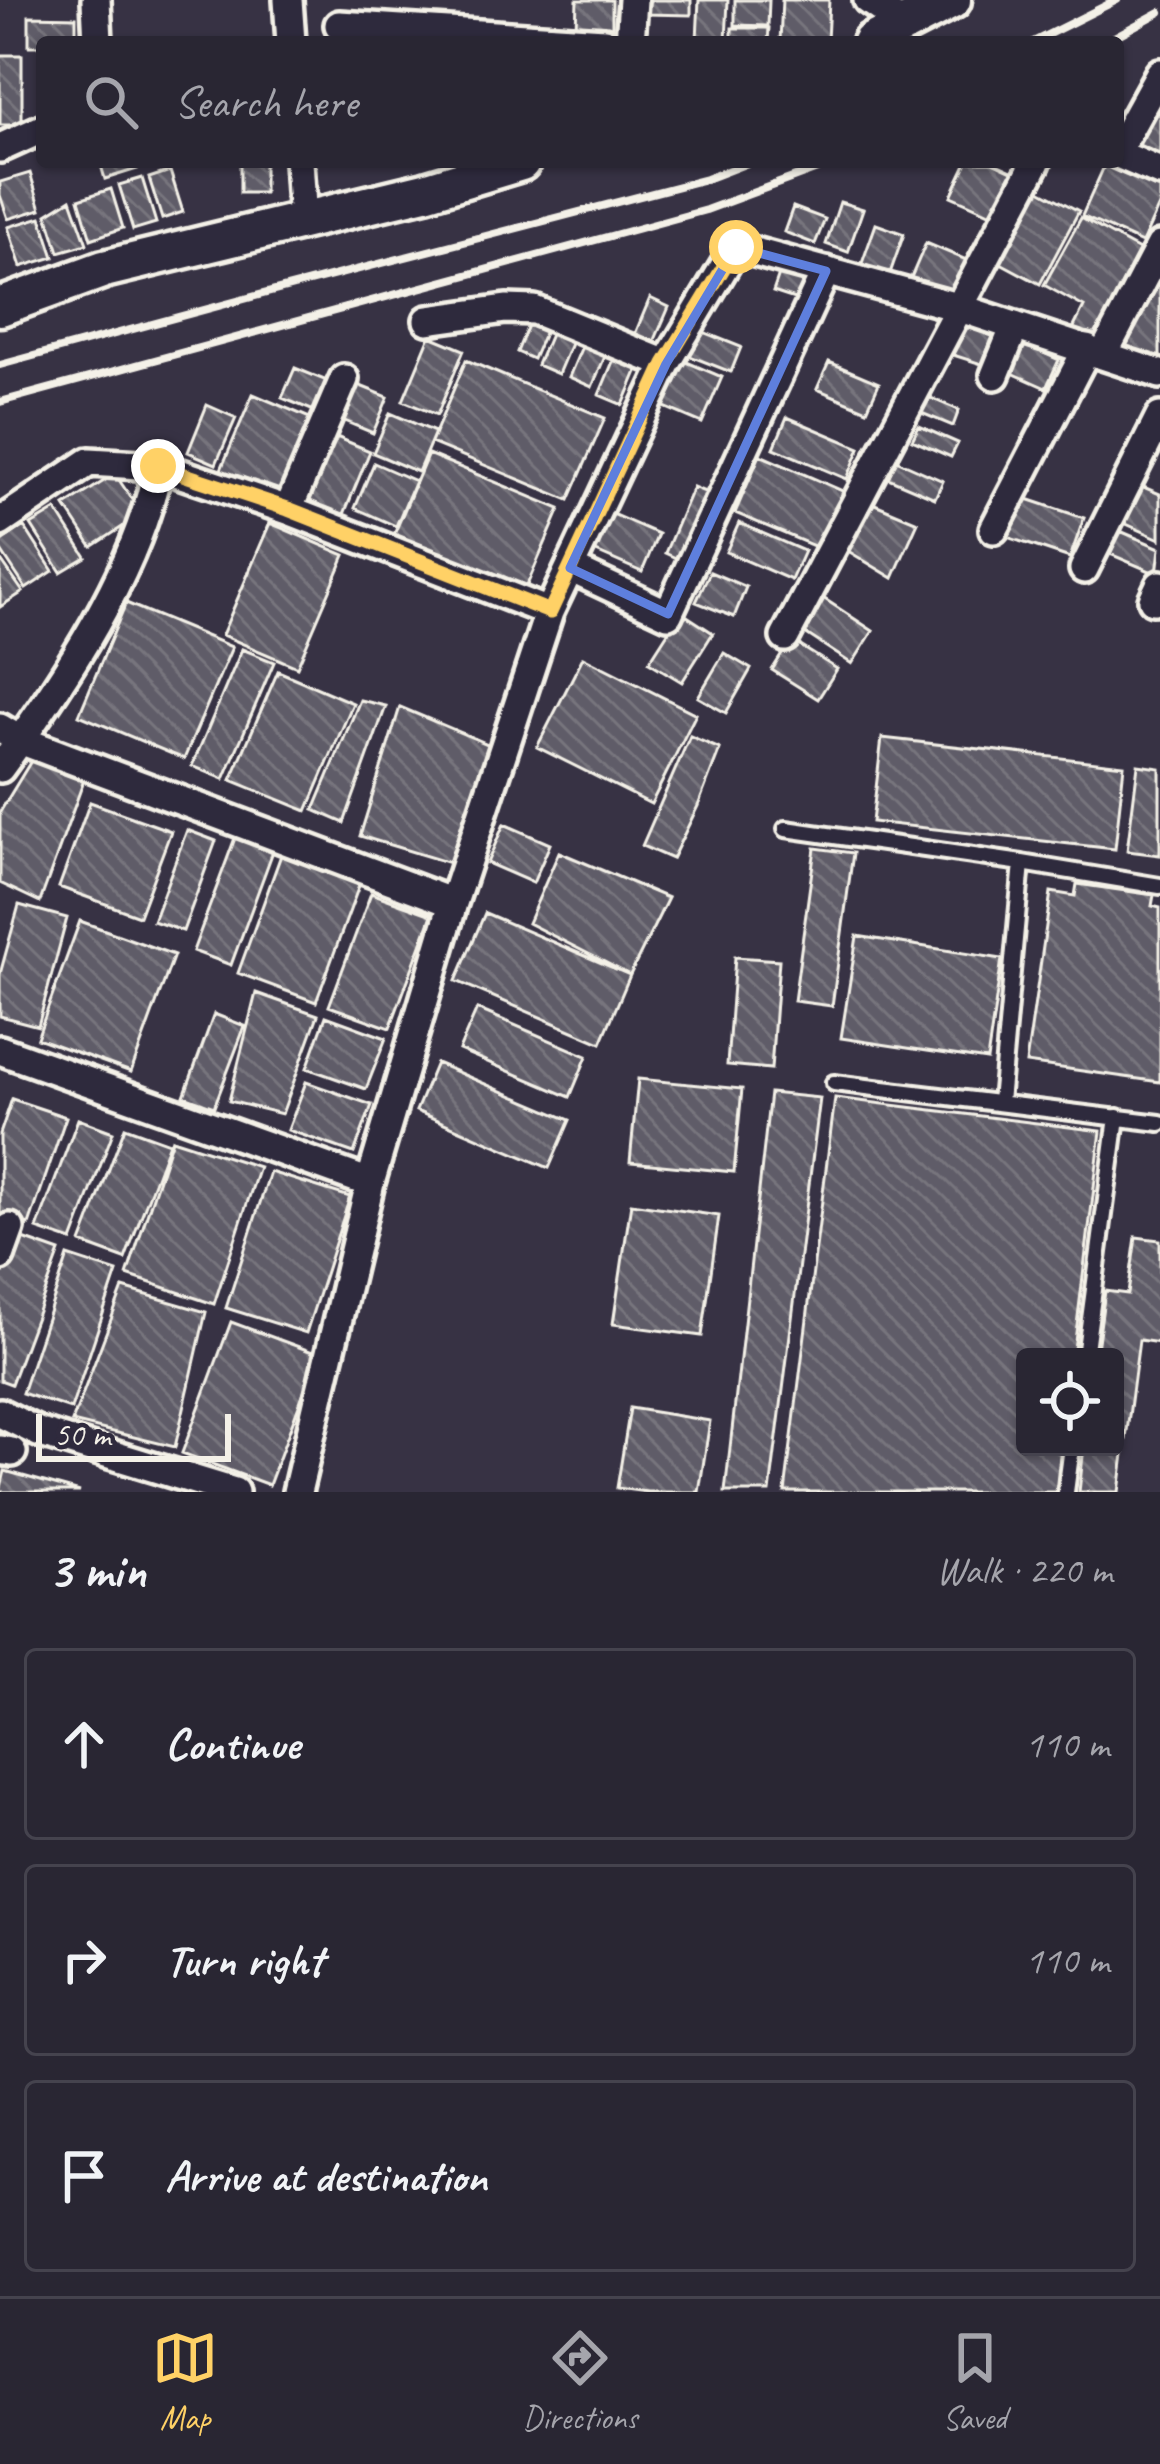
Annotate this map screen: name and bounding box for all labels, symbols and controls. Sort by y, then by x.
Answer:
search box [36,36,1124,168]
icon: search [78,69,144,135]
text: Search here [174,74,357,131]
route start [709,220,763,274]
route end [131,439,185,493]
map controls [1016,1348,1124,1456]
button: locate [1016,1348,1124,1456]
scale bar [36,1408,231,1461]
text: 50 m [54,1414,110,1456]
text: 3 min [48,1538,146,1602]
text: Walk · 220 m [936,1546,1112,1595]
icon: ahead [51,1711,117,1777]
text: Continue [165,1716,299,1773]
text: 110 m [1025,1720,1109,1769]
icon: right [51,1927,117,1993]
text: Turn right [165,1932,323,1989]
text: 110 m [1025,1936,1109,1985]
icon: arrive [51,2143,117,2209]
text: Arrive at destination [165,2148,487,2205]
tab: Map [152,2325,218,2439]
tab: Directions [523,2325,637,2439]
tab: Saved [942,2325,1008,2439]

